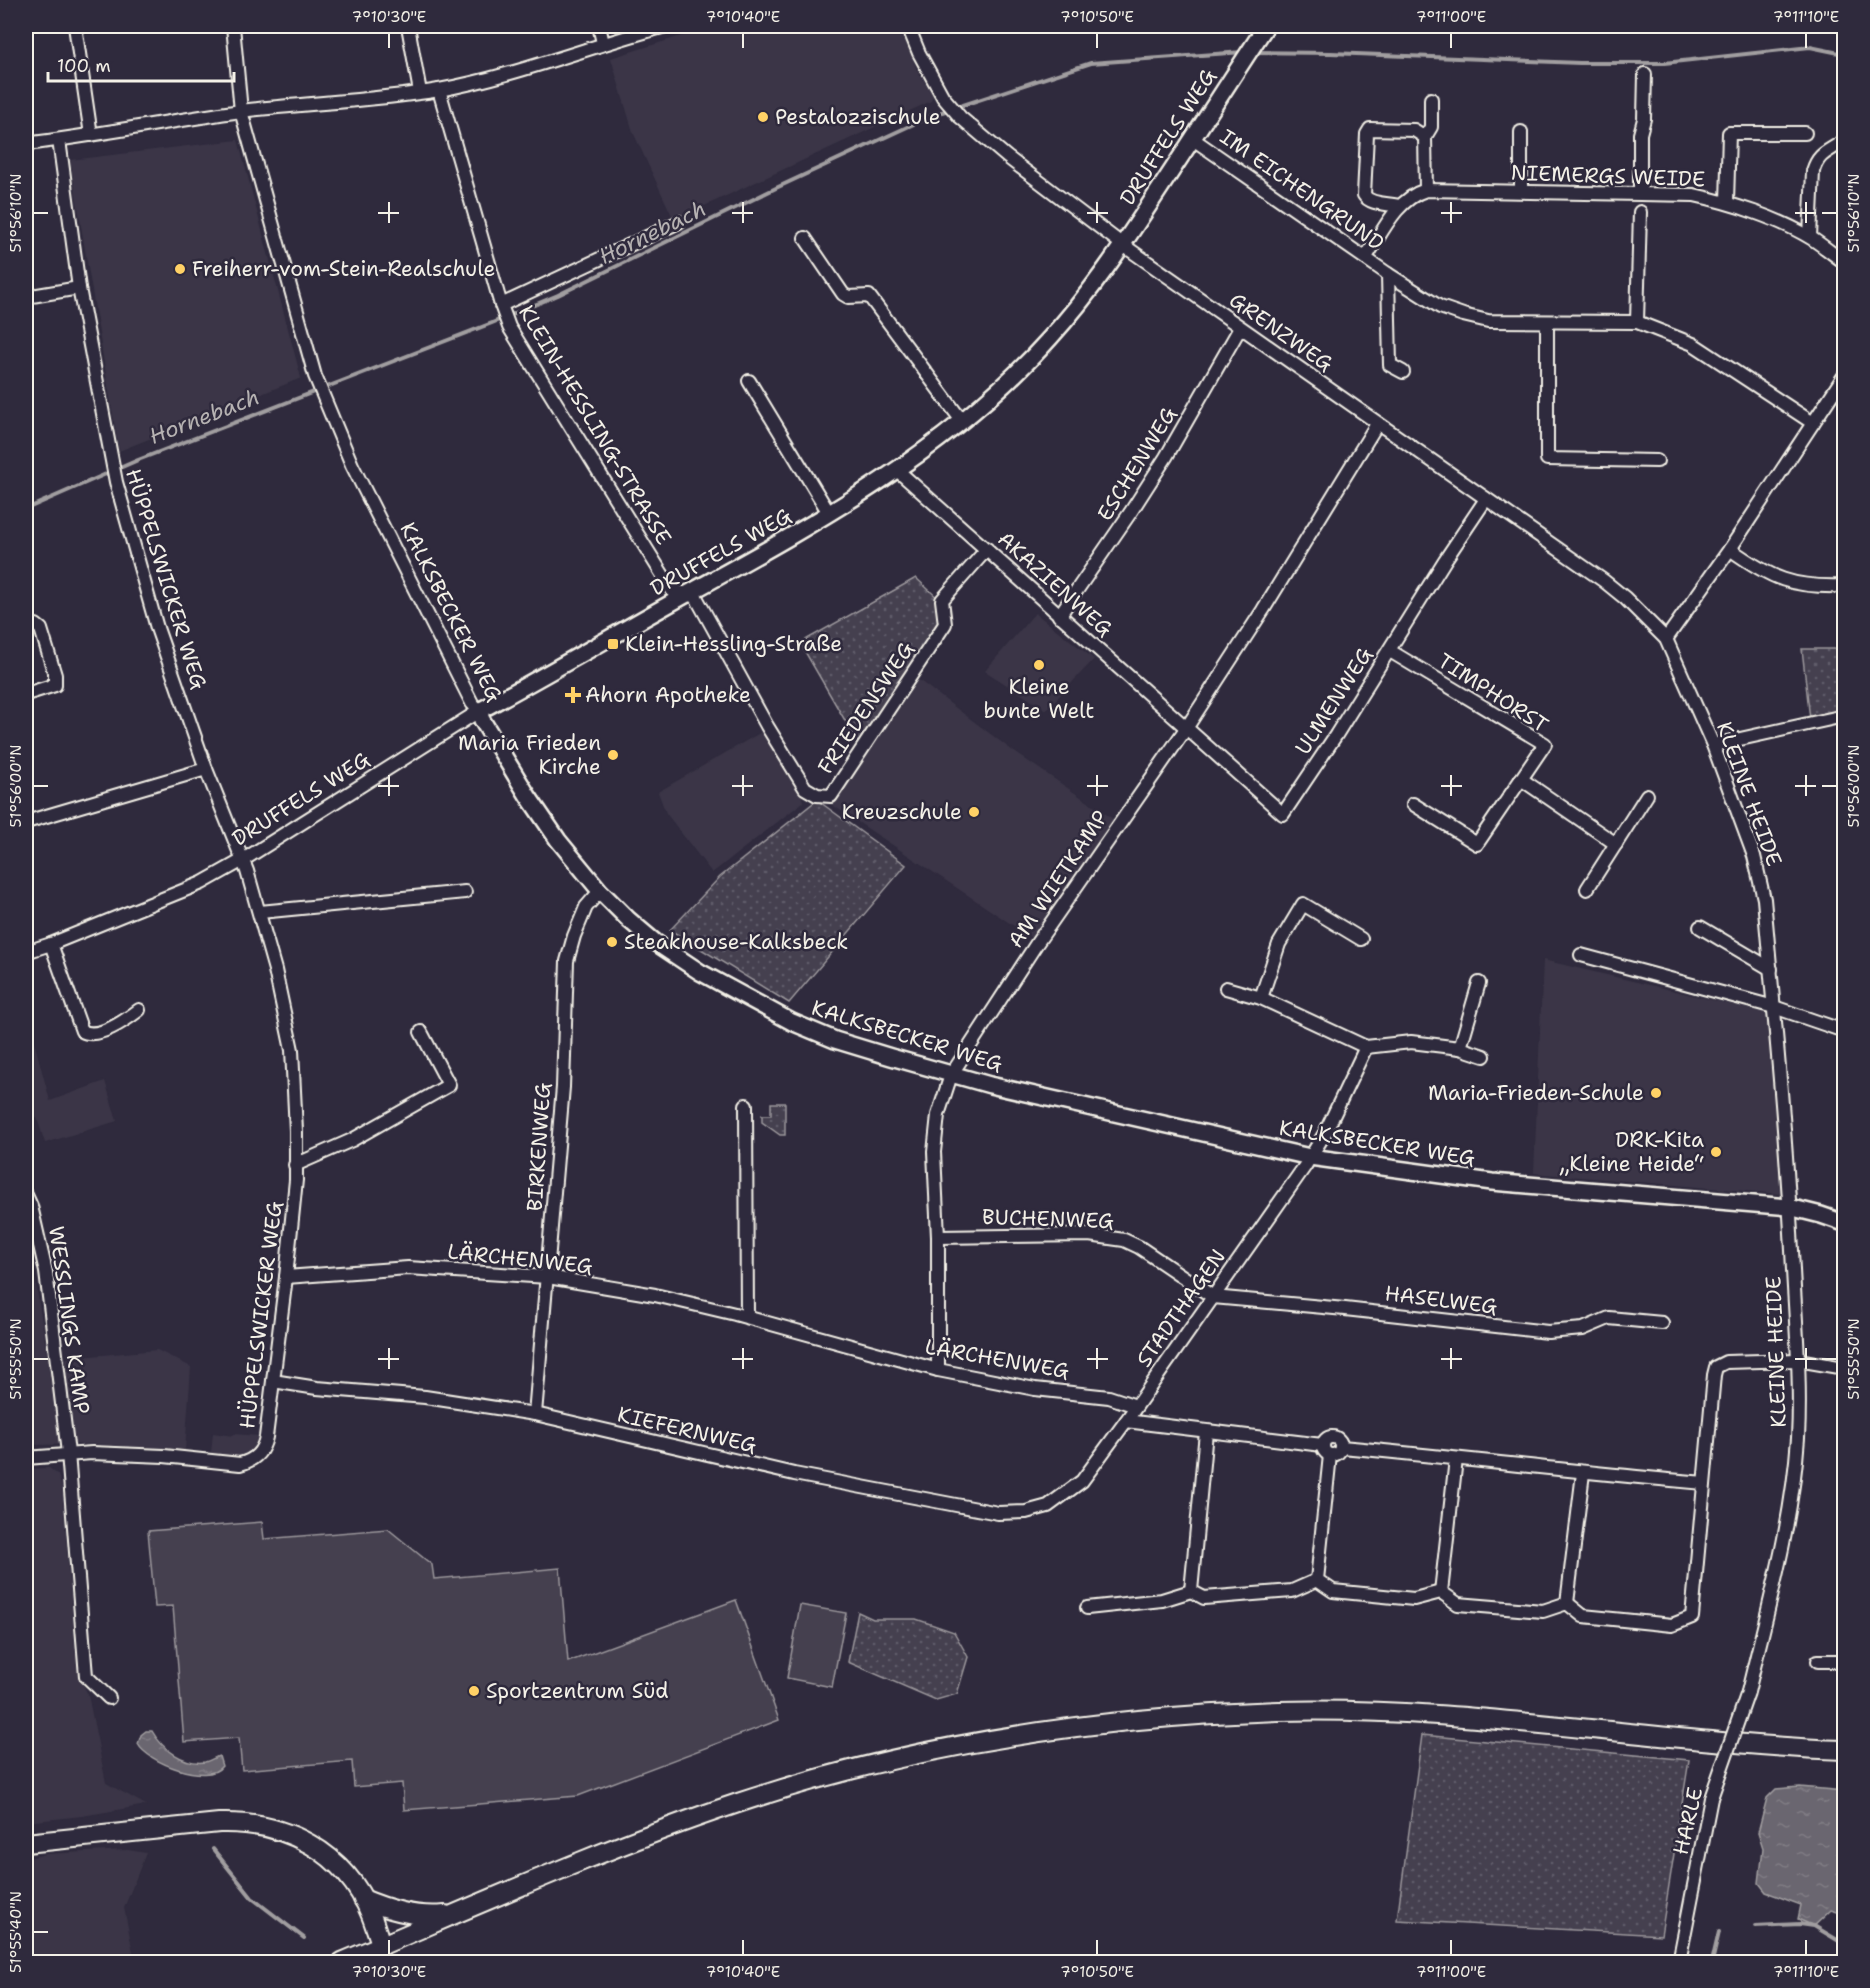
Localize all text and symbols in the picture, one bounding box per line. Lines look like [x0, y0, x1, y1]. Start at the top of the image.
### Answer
text: 7°10'30"E [352, 7, 426, 27]
text: 7°10'40"E [706, 7, 780, 27]
text: 7°10'50"E [1060, 7, 1134, 27]
text: 7°11'00"E [1416, 7, 1486, 27]
text: 7°11'10"E [1773, 7, 1839, 27]
scale bar [48, 45, 234, 83]
text: 100 m [57, 54, 111, 78]
street label: DRUFFELS WEG [1113, 63, 1223, 211]
place label: Pestalozzischule [775, 103, 941, 131]
marker: Pestalozzischule [756, 110, 770, 124]
street label: IM EICHENGRUND [1215, 123, 1389, 257]
street label: NIEMERGS WEIDE [1510, 159, 1706, 193]
text: 51°56'10"N [6, 174, 26, 252]
text: 51°56'10"N [1844, 174, 1864, 252]
water label: Hornebach [594, 194, 711, 271]
place label: Freiherr-vom-Stein-Realschule [192, 255, 495, 283]
marker: Freiherr-vom-Stein-Realschule [173, 262, 187, 276]
street label: GRENZWEG [1224, 286, 1338, 378]
street label: KLEIN-HESSLING-STRASSE [512, 300, 678, 550]
water label: Hornebach [145, 382, 263, 451]
street label: ESCHENWEG [1091, 402, 1183, 526]
street label: HÜPPELSWICKER WEG [119, 465, 213, 693]
street label: DRUFFELS WEG [645, 502, 797, 602]
street label: KALKSBECKER WEG [394, 517, 508, 707]
street label: AKAZIENWEG [992, 525, 1118, 643]
place label: Klein-Hessling-Straße [625, 630, 842, 658]
street label: FRIEDENSWEG [811, 636, 921, 780]
marker: Klein-Hessling-Straße [606, 637, 620, 651]
street label: ULMENWEG [1289, 642, 1379, 760]
street label: TIMPHORST [1432, 647, 1554, 739]
marker: Kleine bunte Welt [1032, 658, 1046, 672]
place label: Kleine bunte Welt [983, 673, 1095, 725]
place label: Ahorn Apotheke [585, 681, 751, 709]
marker: Ahorn Apotheke [566, 688, 580, 702]
street label: KLEINE HEIDE [1710, 718, 1788, 870]
place label: Maria Frieden Kirche [458, 729, 601, 781]
text: 51°56'00"N [6, 745, 26, 827]
street label: DRUFFELS WEG [227, 745, 375, 853]
text: 51°56'00"N [1844, 745, 1864, 827]
marker: Maria Frieden Kirche [606, 748, 620, 762]
place label: Kreuzschule [842, 798, 962, 826]
marker: Kreuzschule [967, 805, 981, 819]
street label: AM WIETKAMP [1002, 805, 1114, 953]
place label: Steakhouse-Kalksbeck [624, 928, 848, 956]
marker: Steakhouse-Kalksbeck [605, 935, 619, 949]
street label: KALKSBECKER WEG [808, 994, 1006, 1078]
place label: Maria-Frieden-Schule [1428, 1079, 1644, 1107]
street label: BIRKENWEG [521, 1082, 557, 1212]
marker: Maria-Frieden-Schule [1649, 1086, 1663, 1100]
street label: KALKSBECKER WEG [1277, 1114, 1477, 1172]
place label: DRK-Kita „Kleine Heide“ [1559, 1126, 1704, 1178]
marker: DRK-Kita „Kleine Heide“ [1709, 1145, 1723, 1159]
street label: HÜPPELSWICKER WEG [233, 1199, 289, 1430]
street label: BUCHENWEG [982, 1203, 1115, 1235]
street label: WESSLINGS KAMP [42, 1224, 96, 1416]
street label: LÄRCHENWEG [446, 1237, 594, 1281]
street label: STADTHAGEN [1130, 1243, 1232, 1373]
street label: KLEINE HEIDE [1759, 1276, 1793, 1428]
street label: HASELWEG [1383, 1279, 1499, 1321]
text: 51°55'50"N [6, 1318, 26, 1400]
text: 51°55'50"N [1844, 1318, 1864, 1400]
street label: LÄRCHENWEG [923, 1333, 1071, 1385]
street label: KIEFERNWEG [615, 1400, 759, 1460]
place label: Sportzentrum Süd [486, 1677, 669, 1705]
marker: Sportzentrum Süd [467, 1684, 481, 1698]
street label: HARLE [1667, 1784, 1709, 1858]
text: 51°55'40"N [6, 1891, 26, 1973]
text: 7°10'30"E [352, 1962, 426, 1982]
text: 7°10'40"E [706, 1962, 780, 1982]
text: 7°10'50"E [1060, 1962, 1134, 1982]
text: 7°11'00"E [1416, 1962, 1486, 1982]
text: 7°11'10"E [1773, 1962, 1839, 1982]

